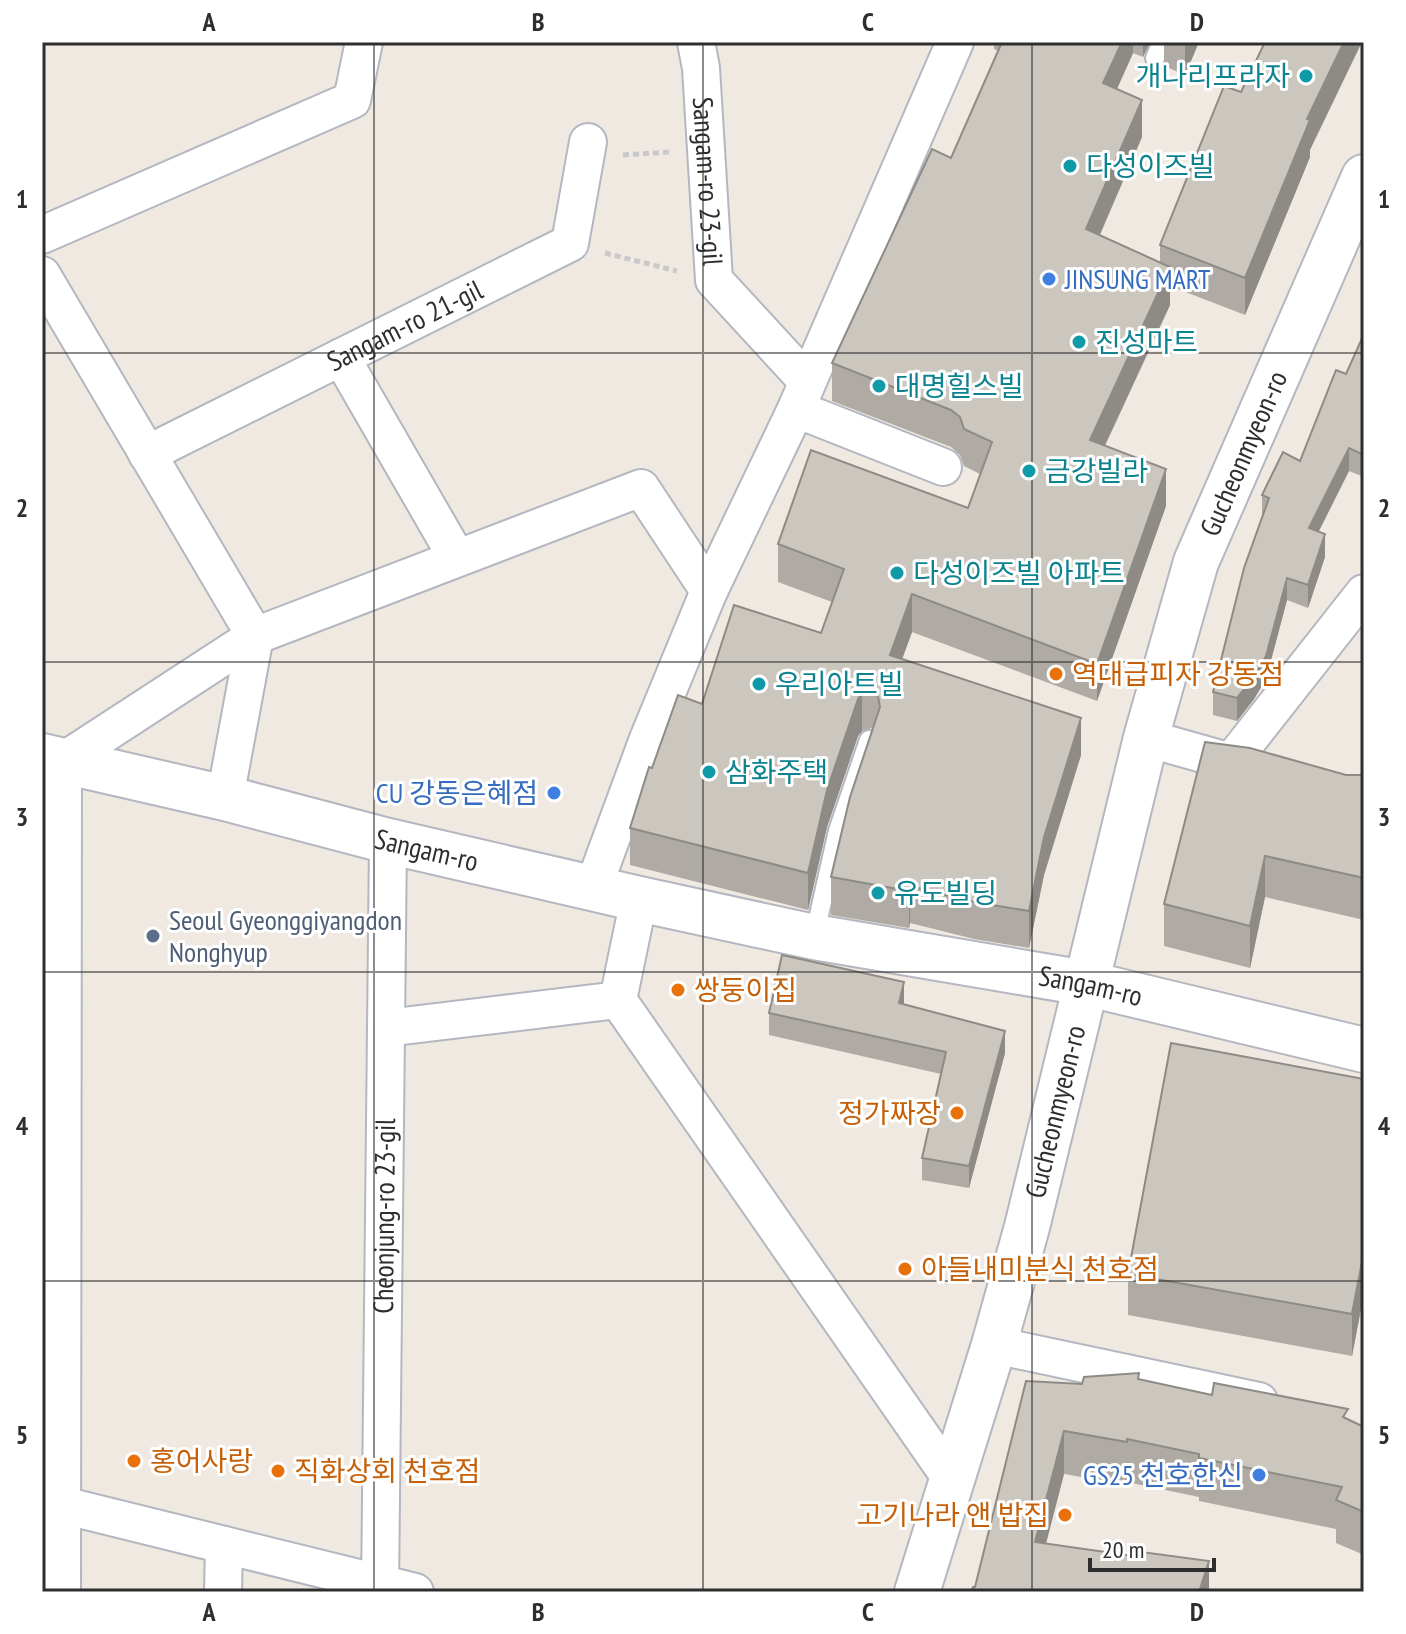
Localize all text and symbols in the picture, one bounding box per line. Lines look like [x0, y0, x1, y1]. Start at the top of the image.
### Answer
text: A [201, 5, 216, 38]
text: B [532, 5, 545, 38]
text: C [862, 5, 874, 38]
text: D [1190, 5, 1204, 38]
place label: 개나리프라자 [1135, 57, 1290, 94]
marker: 개나리프라자 [1297, 67, 1315, 85]
street label: Sangam-ro 23-gil [685, 96, 732, 267]
place label: 다성이즈빌 [1086, 147, 1215, 184]
marker: 다성이즈빌 [1061, 157, 1079, 175]
text: 1 [16, 182, 28, 215]
text: 1 [1378, 182, 1390, 215]
place label: JINSUNG MART [1064, 260, 1211, 297]
marker: JINSUNG MART [1040, 270, 1058, 288]
street label: Sangam-ro 21-gil [321, 271, 489, 379]
place label: 진성마트 [1095, 323, 1198, 360]
marker: 진성마트 [1070, 333, 1088, 351]
street label: Gucheonmyeon-ro [1191, 365, 1295, 541]
place label: 대명힐스빌 [895, 367, 1024, 404]
marker: 대명힐스빌 [870, 377, 888, 395]
place label: 금강빌라 [1045, 452, 1148, 489]
marker: 금강빌라 [1020, 462, 1038, 480]
text: 2 [16, 491, 28, 524]
text: 2 [1378, 491, 1390, 524]
place label: 다성이즈빌 아파트 [913, 554, 1125, 591]
marker: 다성이즈빌 아파트 [888, 564, 906, 582]
place label: 역대급피자 강동점 [1072, 655, 1284, 692]
place label: 우리아트빌 [775, 665, 904, 702]
marker: 역대급피자 강동점 [1047, 665, 1065, 683]
marker: 우리아트빌 [750, 675, 768, 693]
place label: 삼화주택 [725, 753, 828, 790]
marker: 삼화주택 [700, 763, 718, 781]
place label: CU 강동은혜점 [376, 774, 538, 811]
marker: CU 강동은혜점 [545, 784, 563, 802]
text: 3 [16, 800, 28, 833]
text: 3 [1378, 800, 1390, 833]
street label: Sangam-ro [371, 819, 482, 879]
place label: 유도빌딩 [894, 874, 997, 911]
marker: 유도빌딩 [869, 884, 887, 902]
place label: Seoul Gyeonggiyangdon Nonghyup [169, 901, 402, 970]
marker: Seoul Gyeonggiyangdon Nonghyup [144, 927, 162, 945]
street label: Sangam-ro [1036, 957, 1146, 1014]
place label: 쌍둥이집 [694, 971, 797, 1008]
marker: 쌍둥이집 [669, 981, 687, 999]
street label: Gucheonmyeon-ro [1016, 1021, 1093, 1202]
place label: 정가짜장 [838, 1094, 941, 1131]
marker: 정가짜장 [948, 1104, 966, 1122]
text: 4 [16, 1109, 29, 1142]
text: 4 [1378, 1109, 1391, 1142]
street label: Cheonjung-ro 23-gil [364, 1118, 403, 1314]
place label: 아들내미분식 천호점 [921, 1250, 1159, 1287]
marker: 아들내미분식 천호점 [896, 1260, 914, 1278]
text: 5 [16, 1418, 28, 1451]
text: 5 [1378, 1418, 1390, 1451]
place label: 홍어사랑 [150, 1442, 253, 1479]
marker: 홍어사랑 [125, 1452, 143, 1470]
place label: 직화상회 천호점 [294, 1452, 480, 1489]
place label: GS25 천호한신 [1083, 1456, 1243, 1493]
marker: 직화상회 천호점 [269, 1462, 287, 1480]
marker: GS25 천호한신 [1250, 1466, 1268, 1484]
place label: 고기나라 앤 밥집 [857, 1496, 1049, 1533]
marker: 고기나라 앤 밥집 [1056, 1506, 1074, 1524]
scale bar [1090, 1522, 1214, 1572]
text: 20 m [1102, 1534, 1144, 1565]
text: A [201, 1595, 216, 1628]
text: B [532, 1595, 545, 1628]
text: C [862, 1595, 874, 1628]
text: D [1190, 1595, 1204, 1628]

